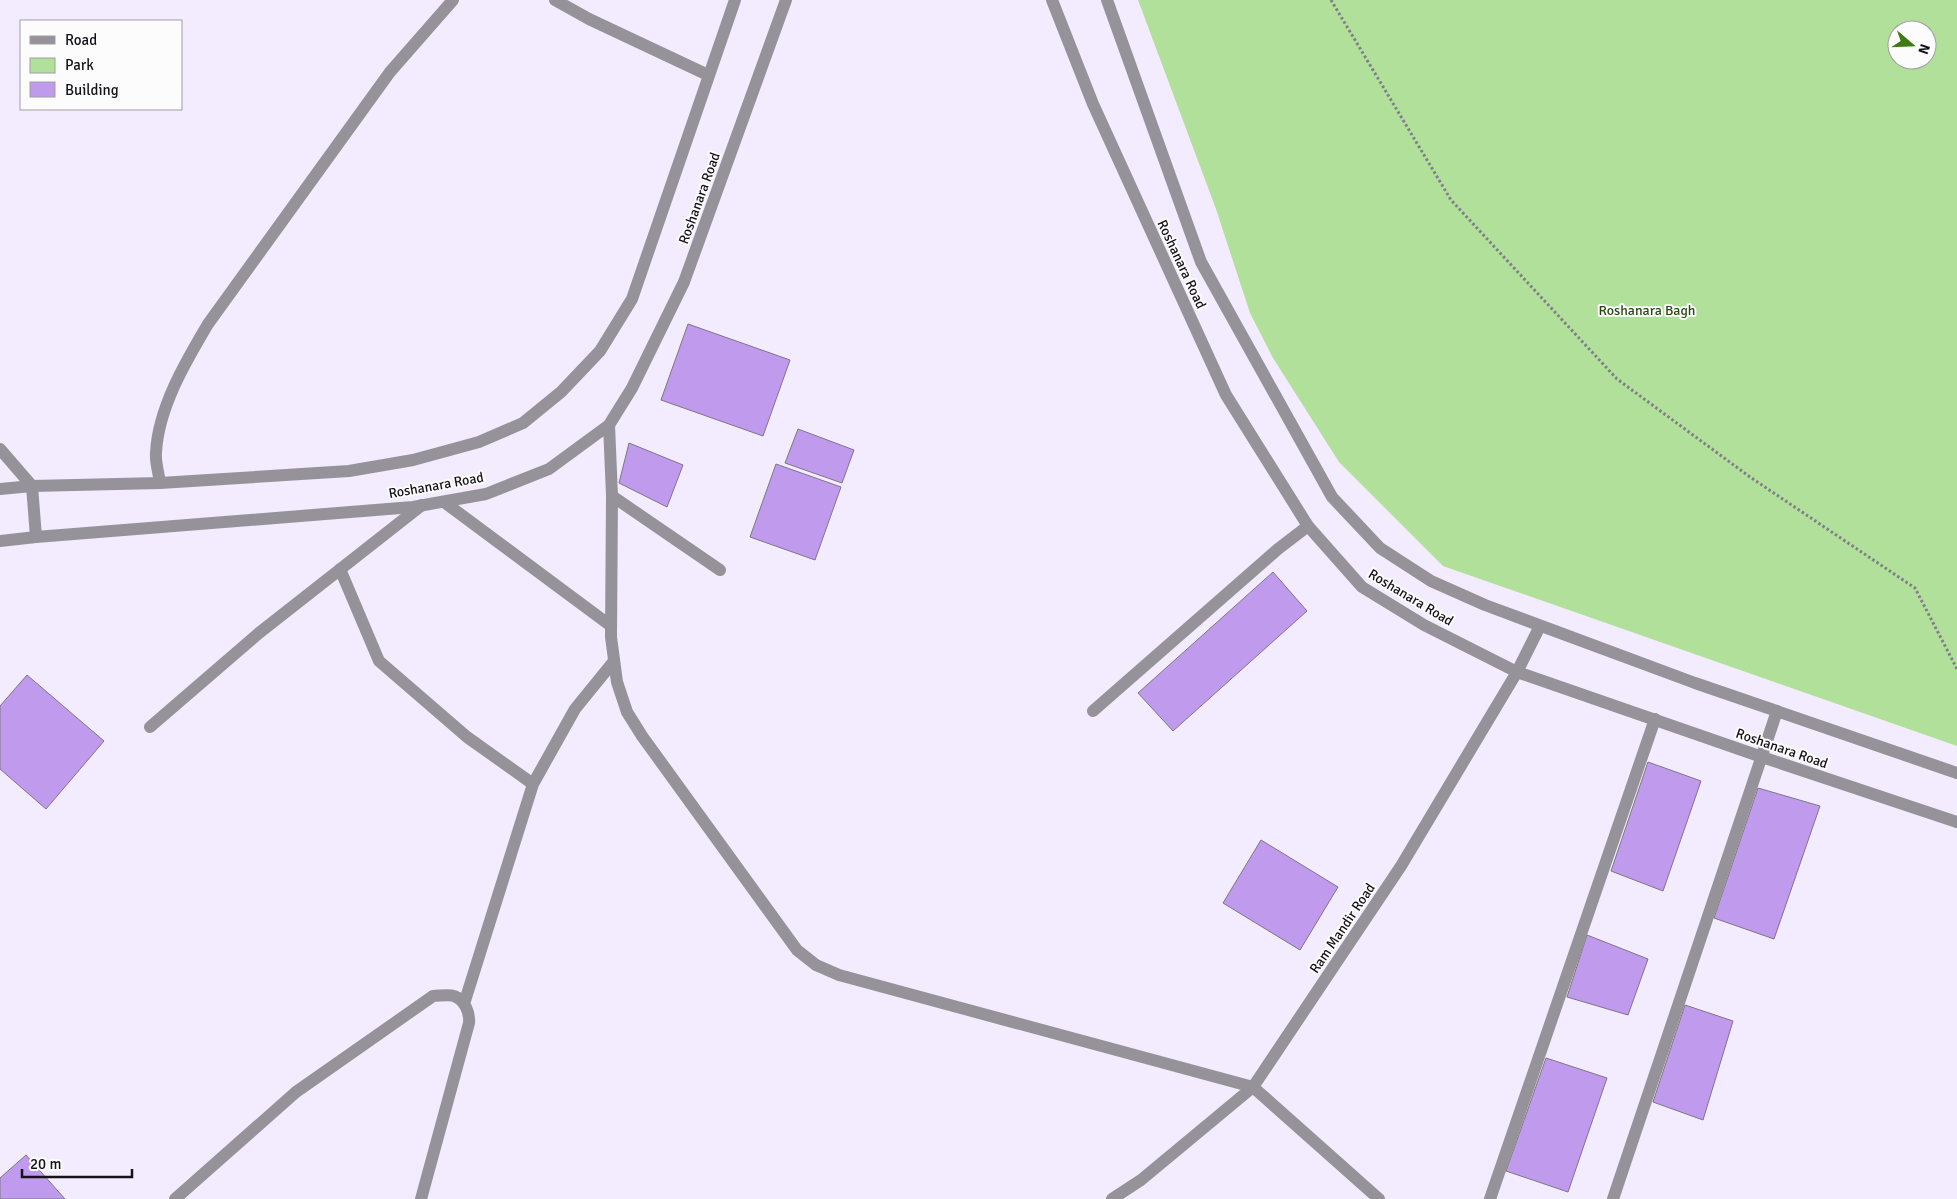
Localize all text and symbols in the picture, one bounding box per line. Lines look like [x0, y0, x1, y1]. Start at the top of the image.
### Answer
legend [20, 20, 182, 110]
north arrow [1887, 20, 1937, 70]
text: Road [65, 31, 97, 49]
text: N [1914, 42, 1933, 56]
text: Park [65, 56, 94, 74]
text: Building [65, 81, 119, 99]
street label: Roshanara Road [675, 150, 724, 246]
street label: Roshanara Road [1153, 217, 1210, 311]
park label: Roshanara Bagh [1599, 302, 1695, 319]
street label: Roshanara Road [387, 469, 485, 502]
street label: Roshanara Road [1365, 565, 1456, 630]
street label: Roshanara Road [1734, 725, 1830, 772]
street label: Ram Mandir Road [1306, 880, 1379, 977]
scale bar [22, 1146, 132, 1178]
text: 20 m [30, 1155, 61, 1173]

